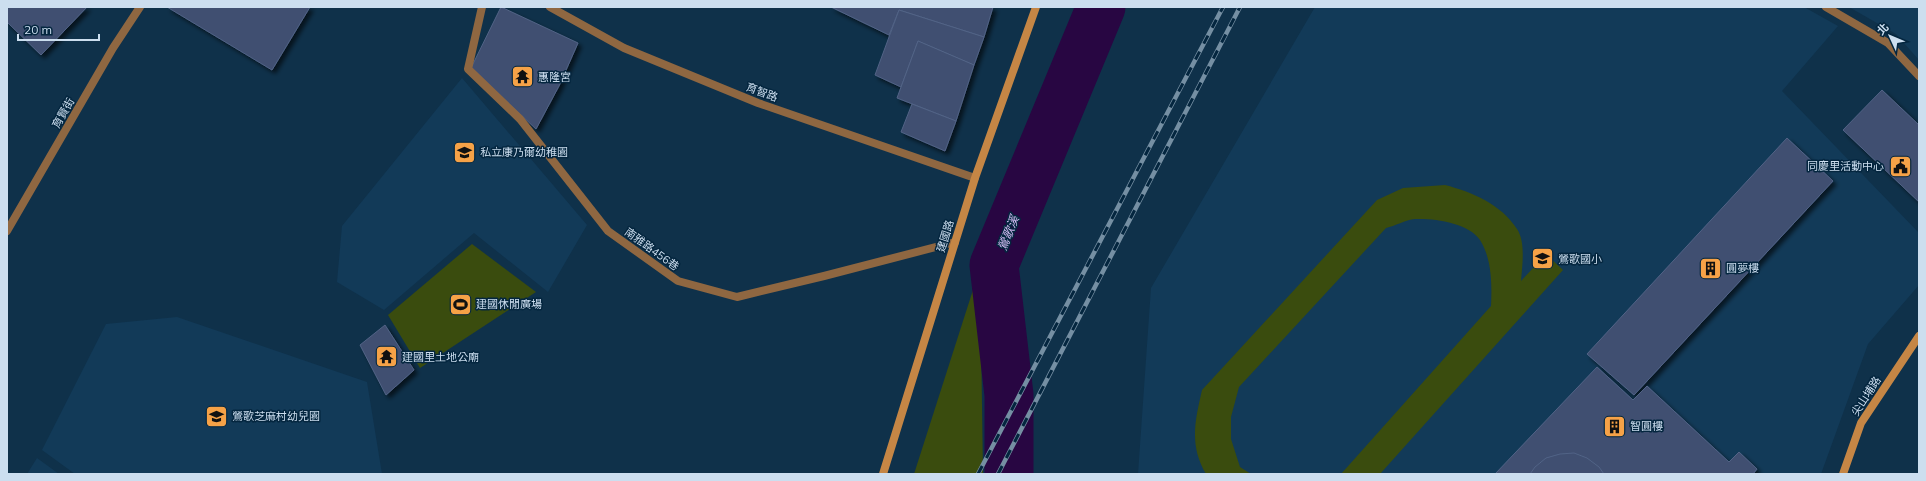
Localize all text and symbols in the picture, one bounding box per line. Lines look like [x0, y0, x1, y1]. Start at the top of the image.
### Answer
scale bar [18, 16, 99, 42]
north arrow [1870, 16, 1910, 56]
text: 北 [1874, 20, 1892, 38]
text: 20 m [24, 22, 52, 37]
temple icon: 惠隆宮 [509, 64, 535, 90]
place label: 惠隆宮 [538, 70, 571, 84]
street label: 育智路 [744, 80, 780, 104]
street label: 育賢街 [49, 95, 77, 131]
school or university icon: 私立康乃爾幼稚園 [451, 139, 477, 165]
place label: 私立康乃爾幼稚園 [480, 145, 568, 159]
public building icon: 同慶里活動中心 [1887, 153, 1913, 179]
place label: 同慶里活動中心 [1807, 159, 1884, 173]
water label: 鶯歌溪 [994, 212, 1022, 253]
street label: 建國路 [933, 218, 957, 254]
street label: 南雅路456巷 [622, 225, 682, 273]
school or university icon: 鶯歌國小 [1530, 246, 1556, 272]
place label: 鶯歌國小 [1558, 252, 1602, 266]
building icon: 圓夢樓 [1697, 255, 1723, 281]
place label: 圓夢樓 [1726, 261, 1759, 275]
sports icon: 建國休閒廣場 [447, 291, 473, 317]
place label: 建國休閒廣場 [476, 297, 542, 311]
temple icon: 建國里土地公廟 [373, 344, 399, 370]
place label: 建國里土地公廟 [402, 350, 479, 364]
street label: 尖山埔路 [1848, 374, 1884, 418]
school or university icon: 鶯歌芝麻村幼兒園 [203, 403, 229, 429]
place label: 鶯歌芝麻村幼兒園 [232, 409, 320, 423]
building icon: 智圓樓 [1602, 413, 1628, 439]
place label: 智圓樓 [1630, 419, 1663, 433]

